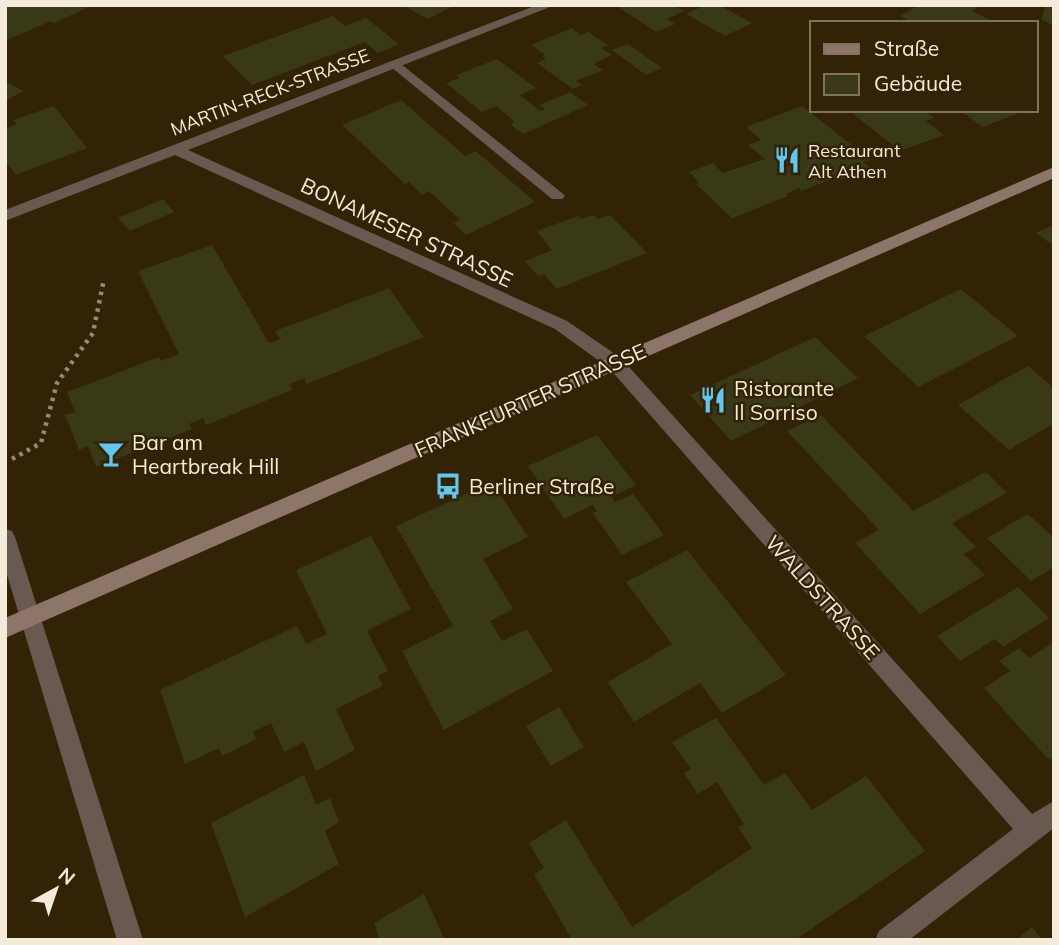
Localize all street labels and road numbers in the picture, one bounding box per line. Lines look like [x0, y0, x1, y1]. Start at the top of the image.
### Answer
street label: MARTIN-RECK-STRASSE [167, 43, 373, 141]
street label: BONAMESER STRASSE [297, 171, 517, 293]
street label: FRANKFURTER STRASSE [410, 337, 650, 463]
street label: WALDSTRASSE [760, 529, 886, 665]

